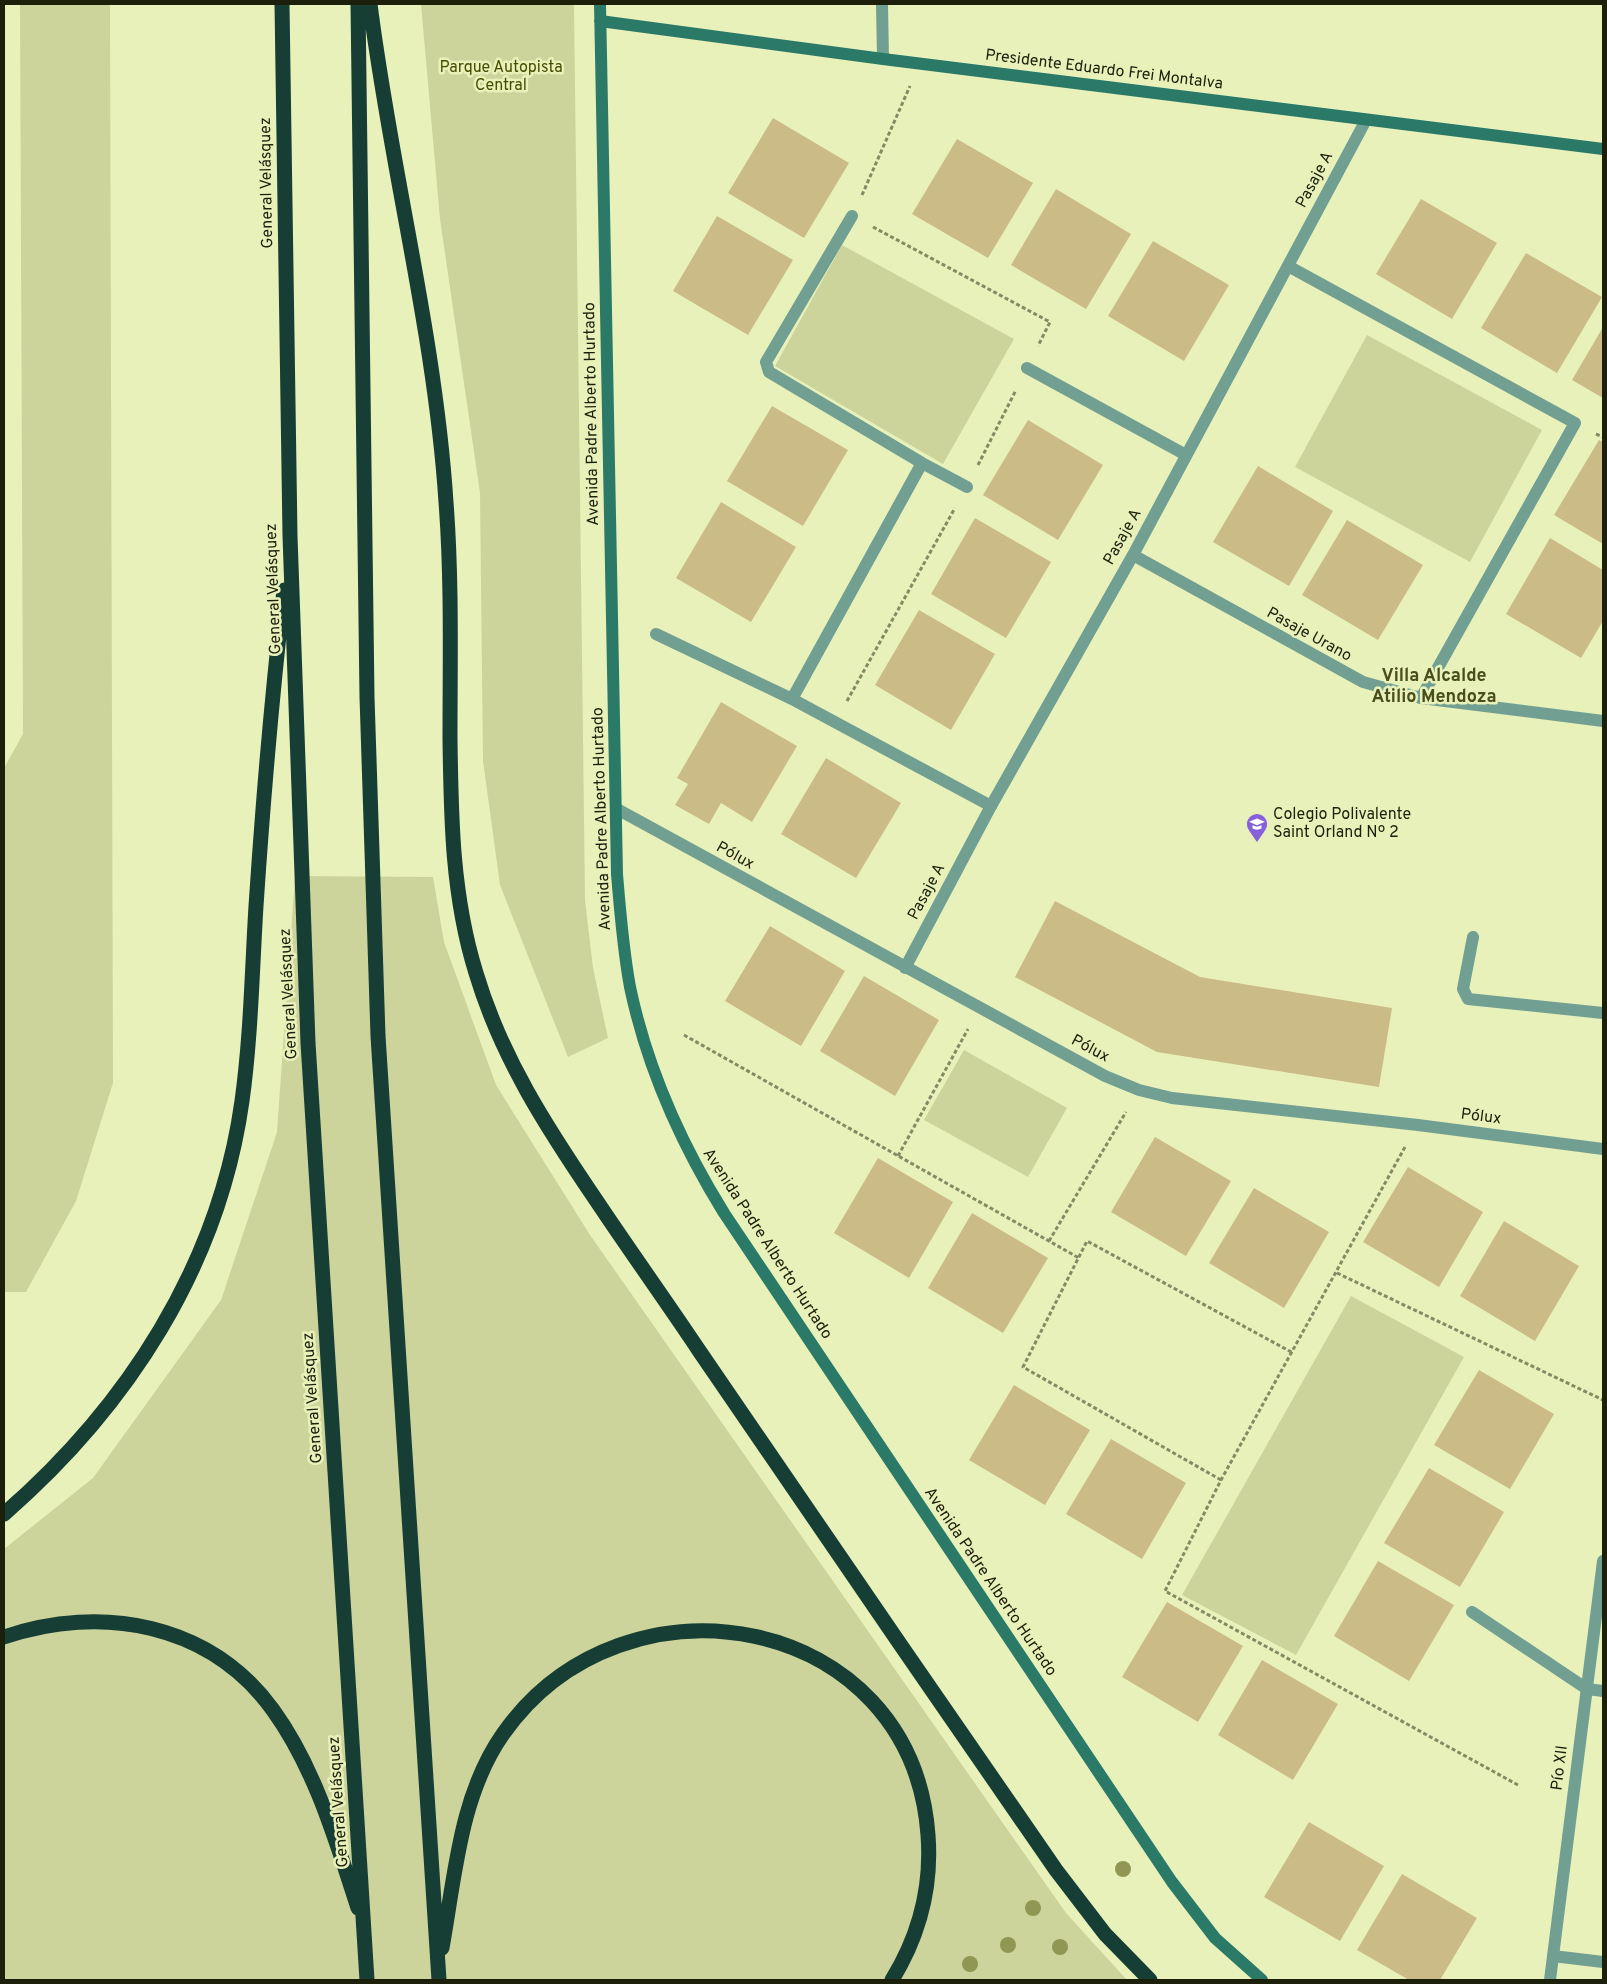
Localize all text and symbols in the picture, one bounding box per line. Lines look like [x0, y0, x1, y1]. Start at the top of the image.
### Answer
street label: Presidente Eduardo Frei Montalva [984, 45, 1224, 95]
park label: Parque Autopista Central [439, 58, 563, 96]
street label: General Velásquez [256, 117, 278, 249]
street label: Pasaje A [1292, 148, 1338, 212]
street label: Avenida Padre Alberto Hurtado [580, 302, 604, 526]
street label: Pasaje A [1099, 505, 1147, 569]
street label: General Velásquez [262, 523, 286, 655]
street label: Pasaje Urano [1263, 603, 1355, 667]
district label: Villa Alcalde Atilio Mendoza [1371, 665, 1497, 709]
street label: Avenida Padre Alberto Hurtado [588, 707, 616, 931]
place label: Colegio Polivalente Saint Orland Nº 2 [1273, 805, 1411, 843]
school or university icon: Colegio Polivalente Saint Orland Nº 2 [1245, 812, 1269, 843]
street label: Pólux [712, 837, 758, 875]
street label: Pasaje A [904, 860, 950, 924]
street label: General Velásquez [276, 928, 302, 1060]
street label: Pólux [1067, 1031, 1113, 1067]
street label: Pólux [1460, 1105, 1502, 1129]
street label: Avenida Padre Alberto Hurtado [698, 1145, 836, 1343]
street label: General Velásquez [298, 1332, 328, 1464]
street label: Avenida Padre Alberto Hurtado [919, 1484, 1061, 1680]
street label: General Velásquez [324, 1736, 354, 1868]
street label: Pío XII [1547, 1744, 1573, 1792]

